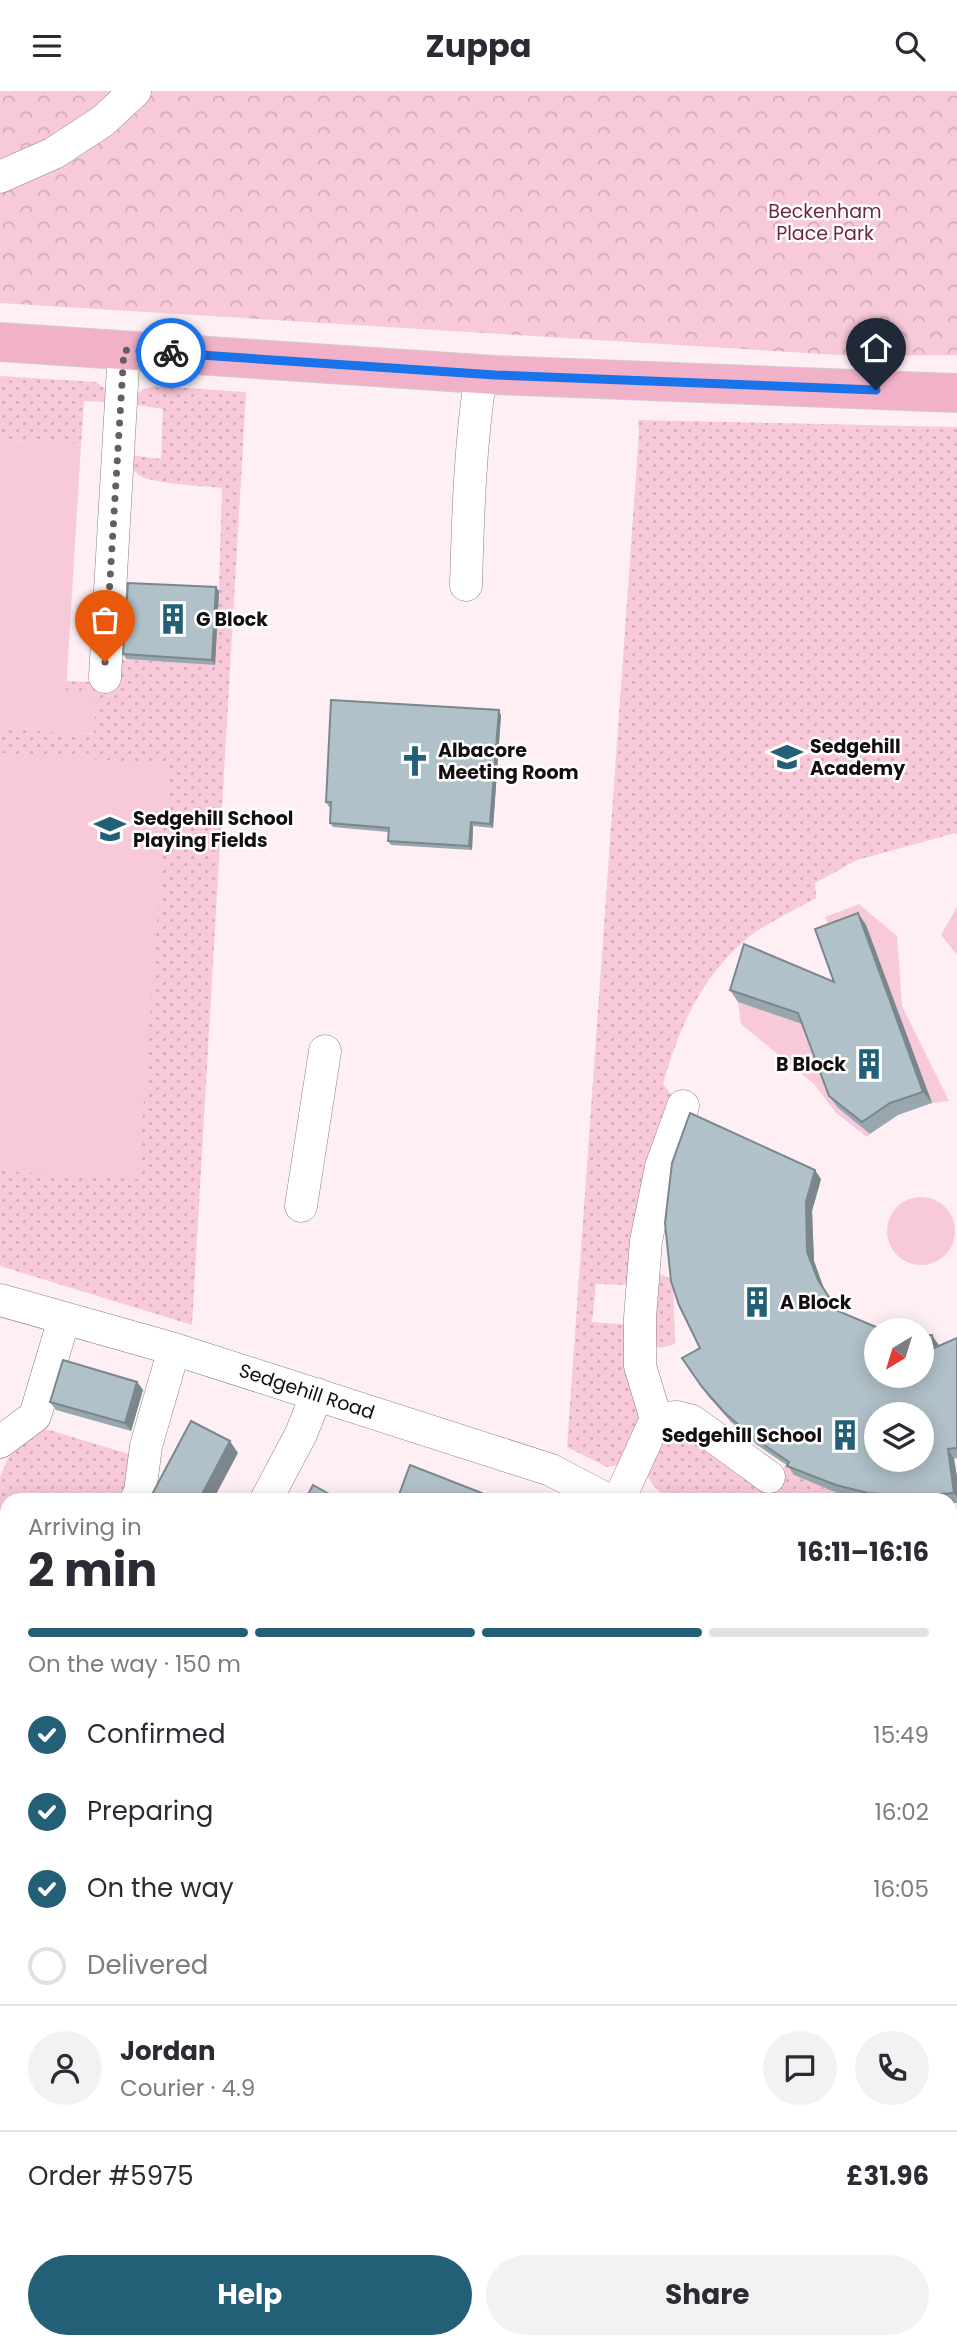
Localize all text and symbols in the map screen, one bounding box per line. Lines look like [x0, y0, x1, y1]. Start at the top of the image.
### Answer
text: Zuppa [426, 23, 531, 68]
icon: menu [28, 27, 66, 65]
icon: search [891, 27, 929, 65]
park label: Beckenham Place Park [768, 198, 882, 247]
courier [136, 318, 206, 388]
pin [846, 318, 906, 390]
icon: home [857, 329, 895, 367]
icon: bike [152, 334, 190, 372]
pin [75, 590, 135, 662]
icon: bag [86, 601, 124, 639]
building icon: G Block [156, 602, 190, 636]
place label: G Block [196, 606, 268, 633]
place label: Sedgehill Academy [810, 733, 906, 782]
place label: Albacore Meeting Room [438, 737, 579, 786]
school or university icon: Sedgehill Academy [770, 740, 804, 774]
church icon: Albacore Meeting Room [398, 744, 432, 778]
place label: Sedgehill School Playing Fields [133, 805, 293, 854]
school or university icon: Sedgehill School Playing Fields [93, 812, 127, 846]
building icon: B Block [852, 1047, 886, 1081]
place label: B Block [776, 1051, 846, 1078]
building icon: A Block [740, 1285, 774, 1319]
place label: A Block [780, 1289, 852, 1316]
north arrow [864, 1318, 934, 1388]
map controls [864, 1318, 934, 1472]
street label: Sedgehill Road [236, 1357, 378, 1426]
button: layers [864, 1402, 934, 1472]
building icon: Sedgehill School [828, 1418, 862, 1452]
place label: Sedgehill School [662, 1422, 822, 1449]
text: Arriving in [28, 1511, 142, 1543]
text: 16:11–16:16 [798, 1534, 929, 1570]
text: 2 min [28, 1538, 157, 1602]
text: On the way · 150 m [28, 1648, 241, 1680]
icon: check [28, 1716, 66, 1754]
text: Confirmed [87, 1716, 225, 1752]
text: 15:49 [873, 1719, 929, 1751]
icon: check [28, 1793, 66, 1831]
text: Preparing [87, 1793, 213, 1829]
text: 16:02 [874, 1796, 929, 1828]
icon: check [28, 1870, 66, 1908]
text: On the way [87, 1870, 234, 1906]
text: 16:05 [873, 1873, 929, 1905]
text: Delivered [87, 1947, 208, 1983]
button: person [28, 2031, 102, 2105]
button: chat [763, 2031, 837, 2105]
button: phone [855, 2031, 929, 2105]
text: Jordan [120, 2033, 216, 2069]
text: Courier · 4.9 [120, 2072, 255, 2104]
text: Order #5975 [28, 2158, 194, 2194]
text: £31.96 [846, 2158, 929, 2194]
button: Help [28, 2255, 472, 2335]
button: Share [486, 2255, 929, 2335]

